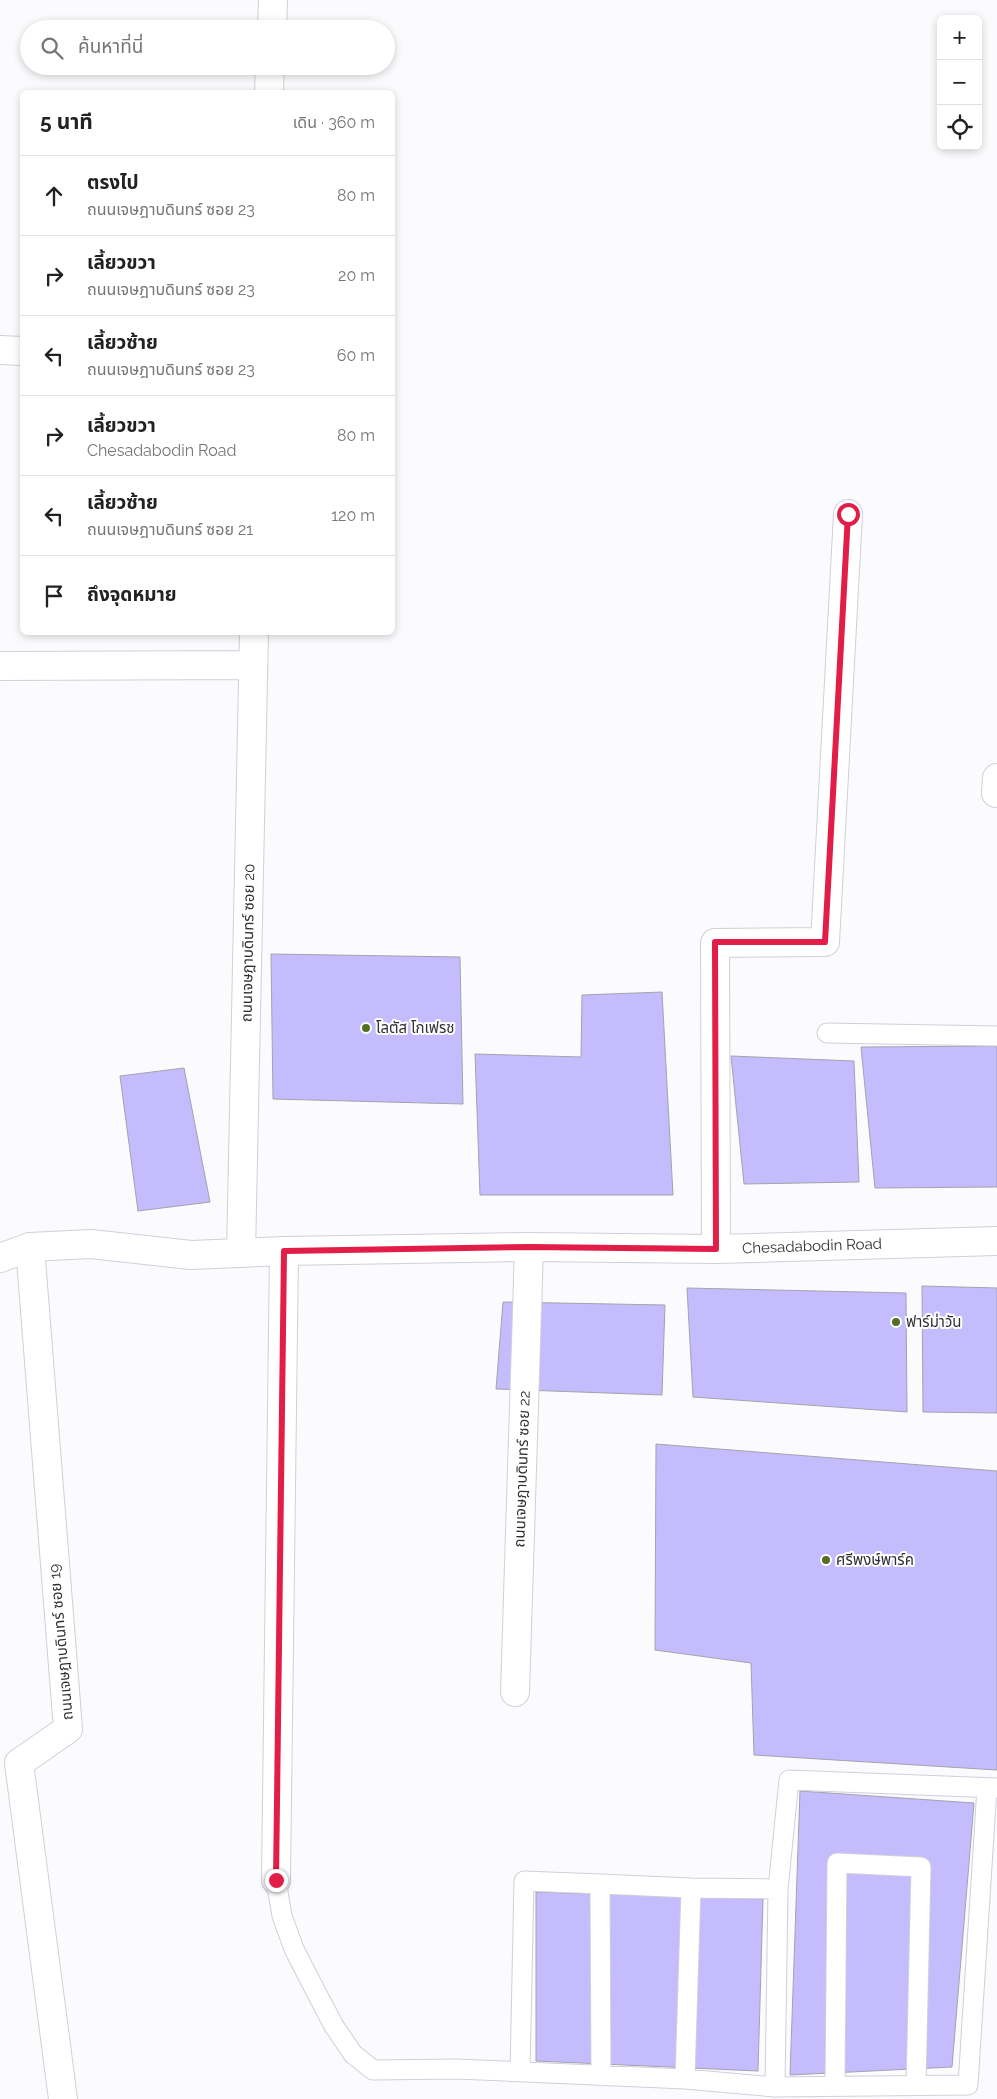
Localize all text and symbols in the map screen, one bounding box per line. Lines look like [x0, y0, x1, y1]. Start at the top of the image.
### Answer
map controls [937, 15, 982, 150]
button: + [937, 15, 982, 60]
search box [20, 20, 395, 75]
icon: search [38, 34, 66, 62]
text: ค้นหาที่นี่ [78, 35, 143, 57]
button: − [937, 60, 982, 105]
button: locate [937, 105, 982, 150]
text: 5 นาที [40, 109, 93, 134]
text: เดิน · 360 m [293, 113, 375, 132]
text: ตรงไป [87, 171, 139, 193]
icon: ahead [40, 182, 68, 210]
text: 80 m [337, 186, 375, 205]
text: ถนนเจษฎาบดินทร์ ซอย 23 [87, 200, 255, 219]
text: เลี้ยวขวา [87, 251, 156, 273]
icon: right [40, 262, 68, 290]
text: 20 m [338, 266, 375, 285]
text: ถนนเจษฎาบดินทร์ ซอย 23 [87, 280, 255, 299]
text: เลี้ยวซ้าย [87, 331, 158, 353]
icon: left [40, 342, 68, 370]
text: 60 m [337, 346, 375, 365]
text: ถนนเจษฎาบดินทร์ ซอย 23 [87, 360, 255, 379]
text: เลี้ยวขวา [87, 414, 156, 436]
icon: right [40, 422, 68, 450]
text: 80 m [337, 426, 375, 445]
text: Chesadabodin Road [87, 441, 236, 460]
text: เลี้ยวซ้าย [87, 491, 158, 513]
icon: left [40, 502, 68, 530]
route start [837, 503, 860, 526]
text: 120 m [331, 506, 375, 525]
text: ถนนเจษฎาบดินทร์ ซอย 21 [87, 520, 253, 539]
icon: arrive [40, 582, 68, 610]
text: ถึงจุดหมาย [87, 583, 177, 605]
street label: ถนนเจษฎาบดินทร์ ซอย 20 [238, 864, 258, 1022]
place label: โลตัส โกเฟรช [376, 1019, 455, 1037]
marker: โลตัส โกเฟรช [360, 1022, 372, 1034]
street label: Chesadabodin Road [742, 1235, 882, 1257]
place label: ฟาร์ม่าวัน [906, 1313, 962, 1331]
marker: ฟาร์ม่าวัน [890, 1316, 902, 1328]
street label: ถนนเจษฎาบดินทร์ ซอย 22 [510, 1390, 534, 1548]
place label: ศรีพงษ์พาร์ค [836, 1551, 914, 1569]
marker: ศรีพงษ์พาร์ค [820, 1554, 832, 1566]
street label: ถนนเจษฎาบดินทร์ ซอย 19 [45, 1563, 77, 1721]
route end [265, 1869, 288, 1892]

